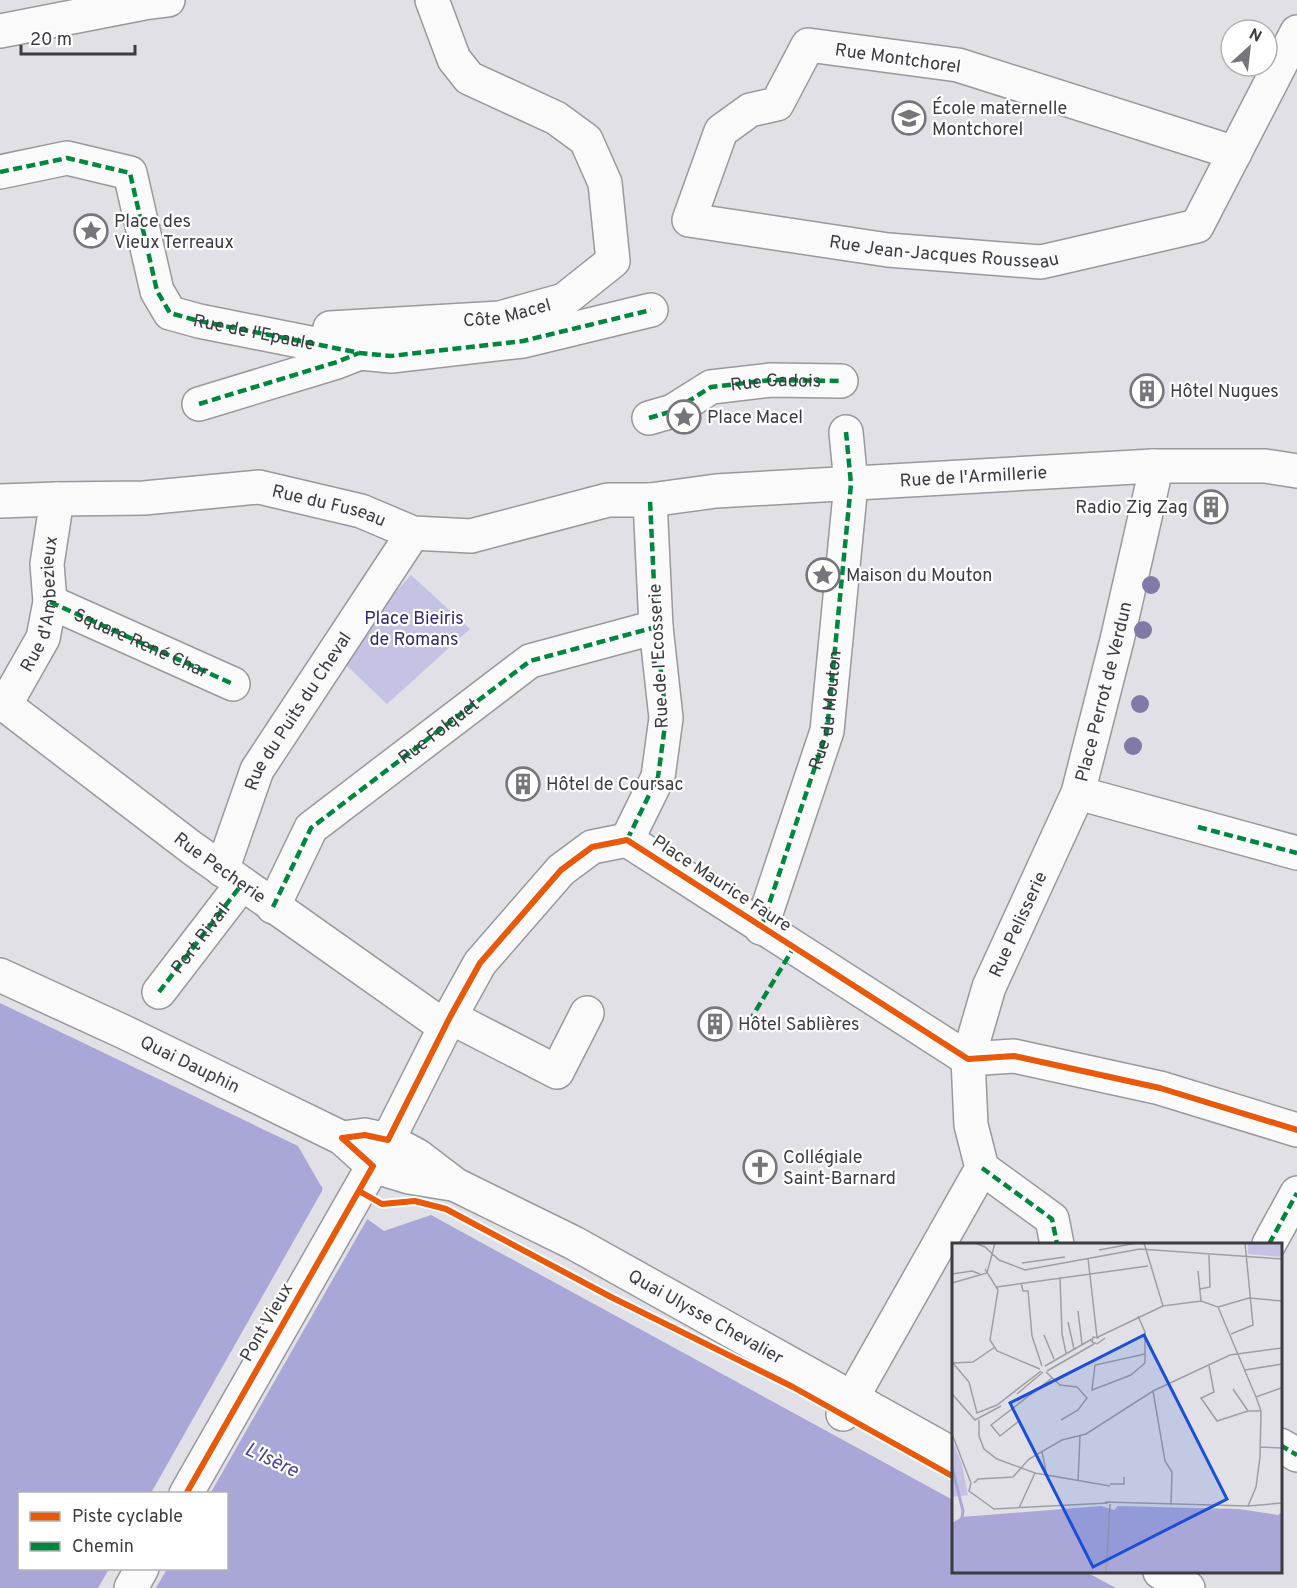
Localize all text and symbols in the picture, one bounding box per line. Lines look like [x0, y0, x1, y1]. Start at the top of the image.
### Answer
scale bar [21, 18, 135, 56]
north arrow [1219, 18, 1279, 78]
text: N [1245, 25, 1265, 48]
text: 20 m [30, 29, 72, 52]
street label: Rue Montchorel [833, 39, 962, 80]
place label: École maternelle Montchorel [932, 96, 1067, 142]
school or university icon: École maternelle Montchorel [891, 100, 927, 136]
place label: Place des Vieux Terreaux [114, 211, 234, 255]
place icon: Place des Vieux Terreaux [73, 213, 109, 249]
street label: Rue Jean-Jacques Rousseau [827, 231, 1061, 275]
street label: Côte Macel [463, 294, 554, 333]
street label: Rue de l'Epaule [191, 310, 317, 357]
street label: Rue Gadois [729, 370, 821, 398]
building icon: Hôtel Nugues [1129, 373, 1165, 409]
place label: Hôtel Nugues [1170, 381, 1279, 404]
place icon: Place Macel [666, 399, 702, 435]
place label: Place Macel [707, 407, 803, 430]
street label: Rue de l'Armillerie [899, 462, 1048, 493]
street label: Rue du Fuseau [269, 480, 389, 533]
building icon: Radio Zig Zag [1193, 489, 1229, 525]
place label: Radio Zig Zag [1075, 497, 1188, 520]
street label: Rue d'Ambezieux [16, 535, 64, 677]
place icon: Maison du Mouton [805, 557, 841, 593]
place label: Maison du Mouton [846, 565, 992, 588]
street label: Rue de l'Ecosserie [644, 583, 675, 729]
street label: Place Perrot de Verdun [1071, 600, 1138, 784]
street label: Square René Char [70, 604, 212, 684]
park label: Place Bieiris de Romans [364, 608, 464, 652]
street label: Rue du Puits du Cheval [241, 628, 358, 794]
street label: Rue du Mouton [805, 649, 848, 774]
street label: Rue Folquet [394, 694, 484, 770]
building icon: Hôtel de Coursac [505, 766, 541, 802]
place label: Hôtel de Coursac [546, 774, 684, 797]
street label: Rue Pecherie [169, 828, 270, 909]
street label: Place Maurice Faure [647, 831, 795, 938]
street label: Rue Pelisserie [985, 868, 1053, 981]
street label: Port Rivail [167, 899, 236, 979]
building icon: Hôtel Sablières [697, 1006, 733, 1042]
place label: Hôtel Sablières [738, 1014, 860, 1037]
street label: Quai Dauphin [136, 1031, 243, 1100]
place label: Collégiale Saint-Barnard [783, 1147, 896, 1191]
church icon: Collégiale Saint-Barnard [742, 1149, 778, 1185]
inset map [952, 1243, 1282, 1573]
street label: Quai Ulysse Chevalier [623, 1265, 787, 1370]
street label: Pont Vieux [236, 1279, 299, 1366]
water label: L'Isère [240, 1437, 303, 1485]
legend [18, 1492, 228, 1570]
text: Piste cyclable [72, 1506, 183, 1529]
text: Chemin [72, 1536, 134, 1559]

